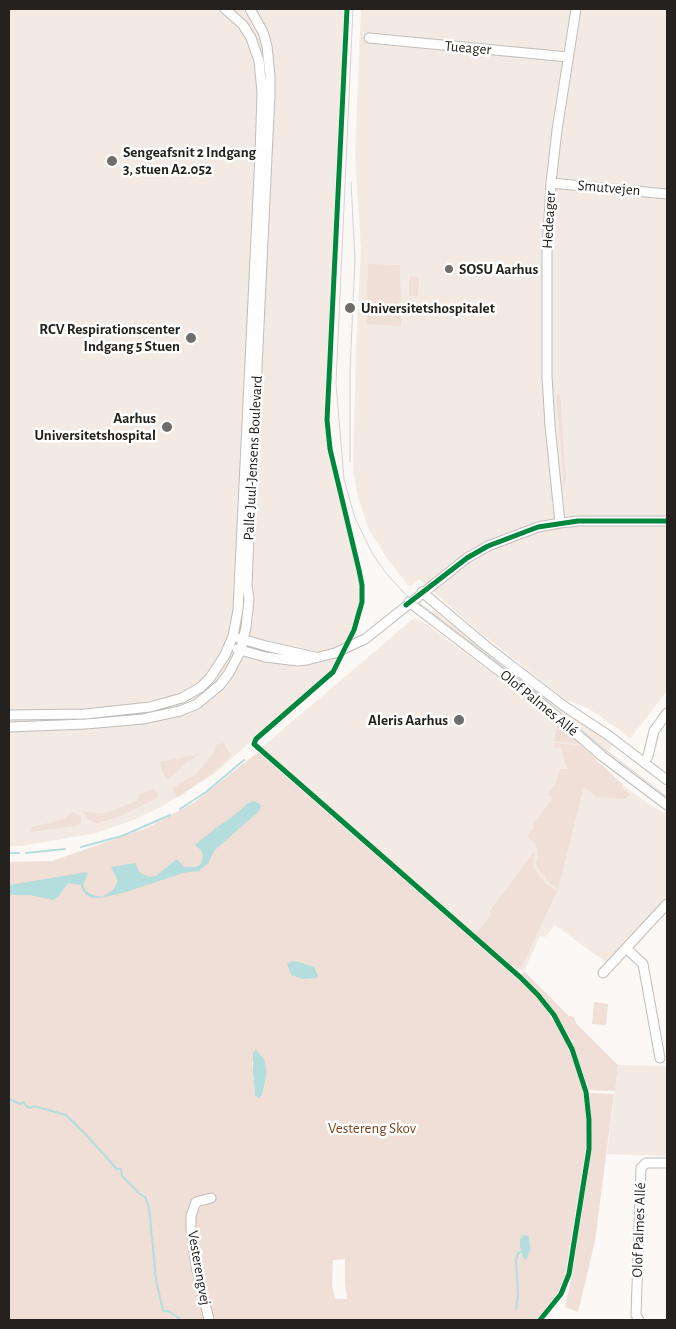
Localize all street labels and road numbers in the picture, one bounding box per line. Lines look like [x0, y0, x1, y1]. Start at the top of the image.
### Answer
street label: Tueager [444, 37, 492, 59]
street label: Smutvejen [577, 176, 641, 200]
street label: Hedeager [539, 191, 559, 249]
street label: Palle Juul-Jensens Boulevard [240, 375, 266, 541]
street label: Olof Palmes Allé [496, 666, 582, 740]
street label: Olof Palmes Allé [628, 1182, 650, 1278]
street label: Vesterengvej [184, 1229, 214, 1307]

